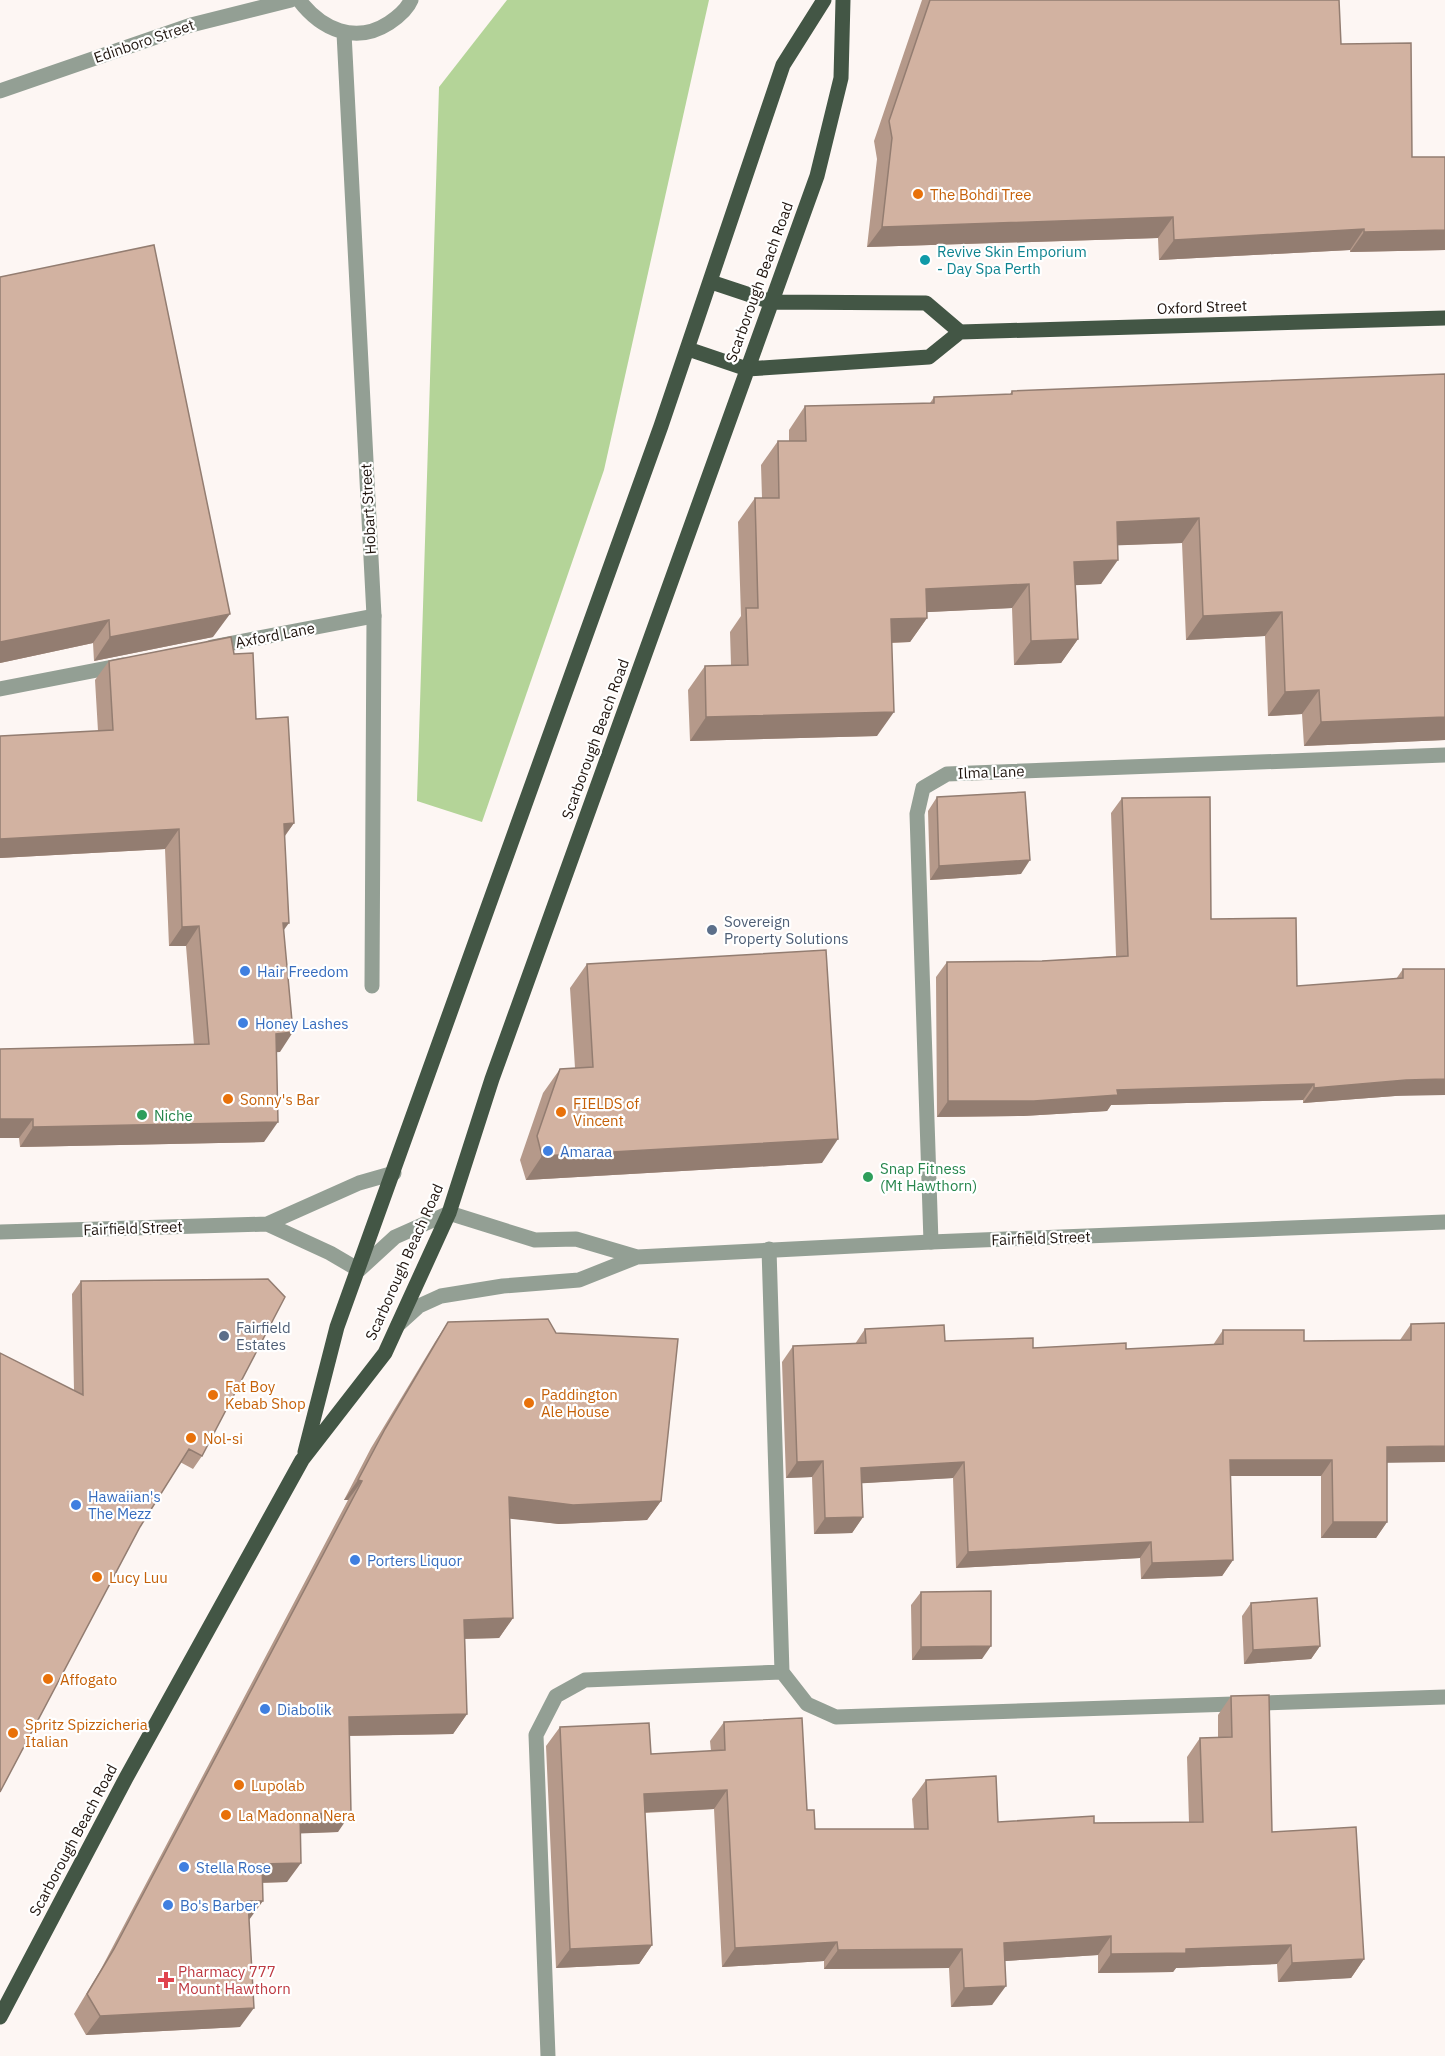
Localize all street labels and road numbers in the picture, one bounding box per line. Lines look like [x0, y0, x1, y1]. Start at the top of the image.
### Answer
street label: Edinboro Street [91, 15, 197, 67]
street label: Scarborough Beach Road [721, 199, 797, 365]
street label: Oxford Street [1157, 296, 1247, 318]
street label: Hobart Street [356, 463, 380, 555]
street label: Axford Lane [234, 618, 316, 652]
street label: Scarborough Beach Road [557, 656, 633, 822]
street label: Ilma Lane [957, 761, 1025, 783]
street label: Scarborough Beach Road [361, 1181, 447, 1343]
street label: Fairfield Street [83, 1217, 183, 1239]
street label: Fairfield Street [991, 1227, 1091, 1249]
street label: Scarborough Beach Road [25, 1761, 121, 1919]

